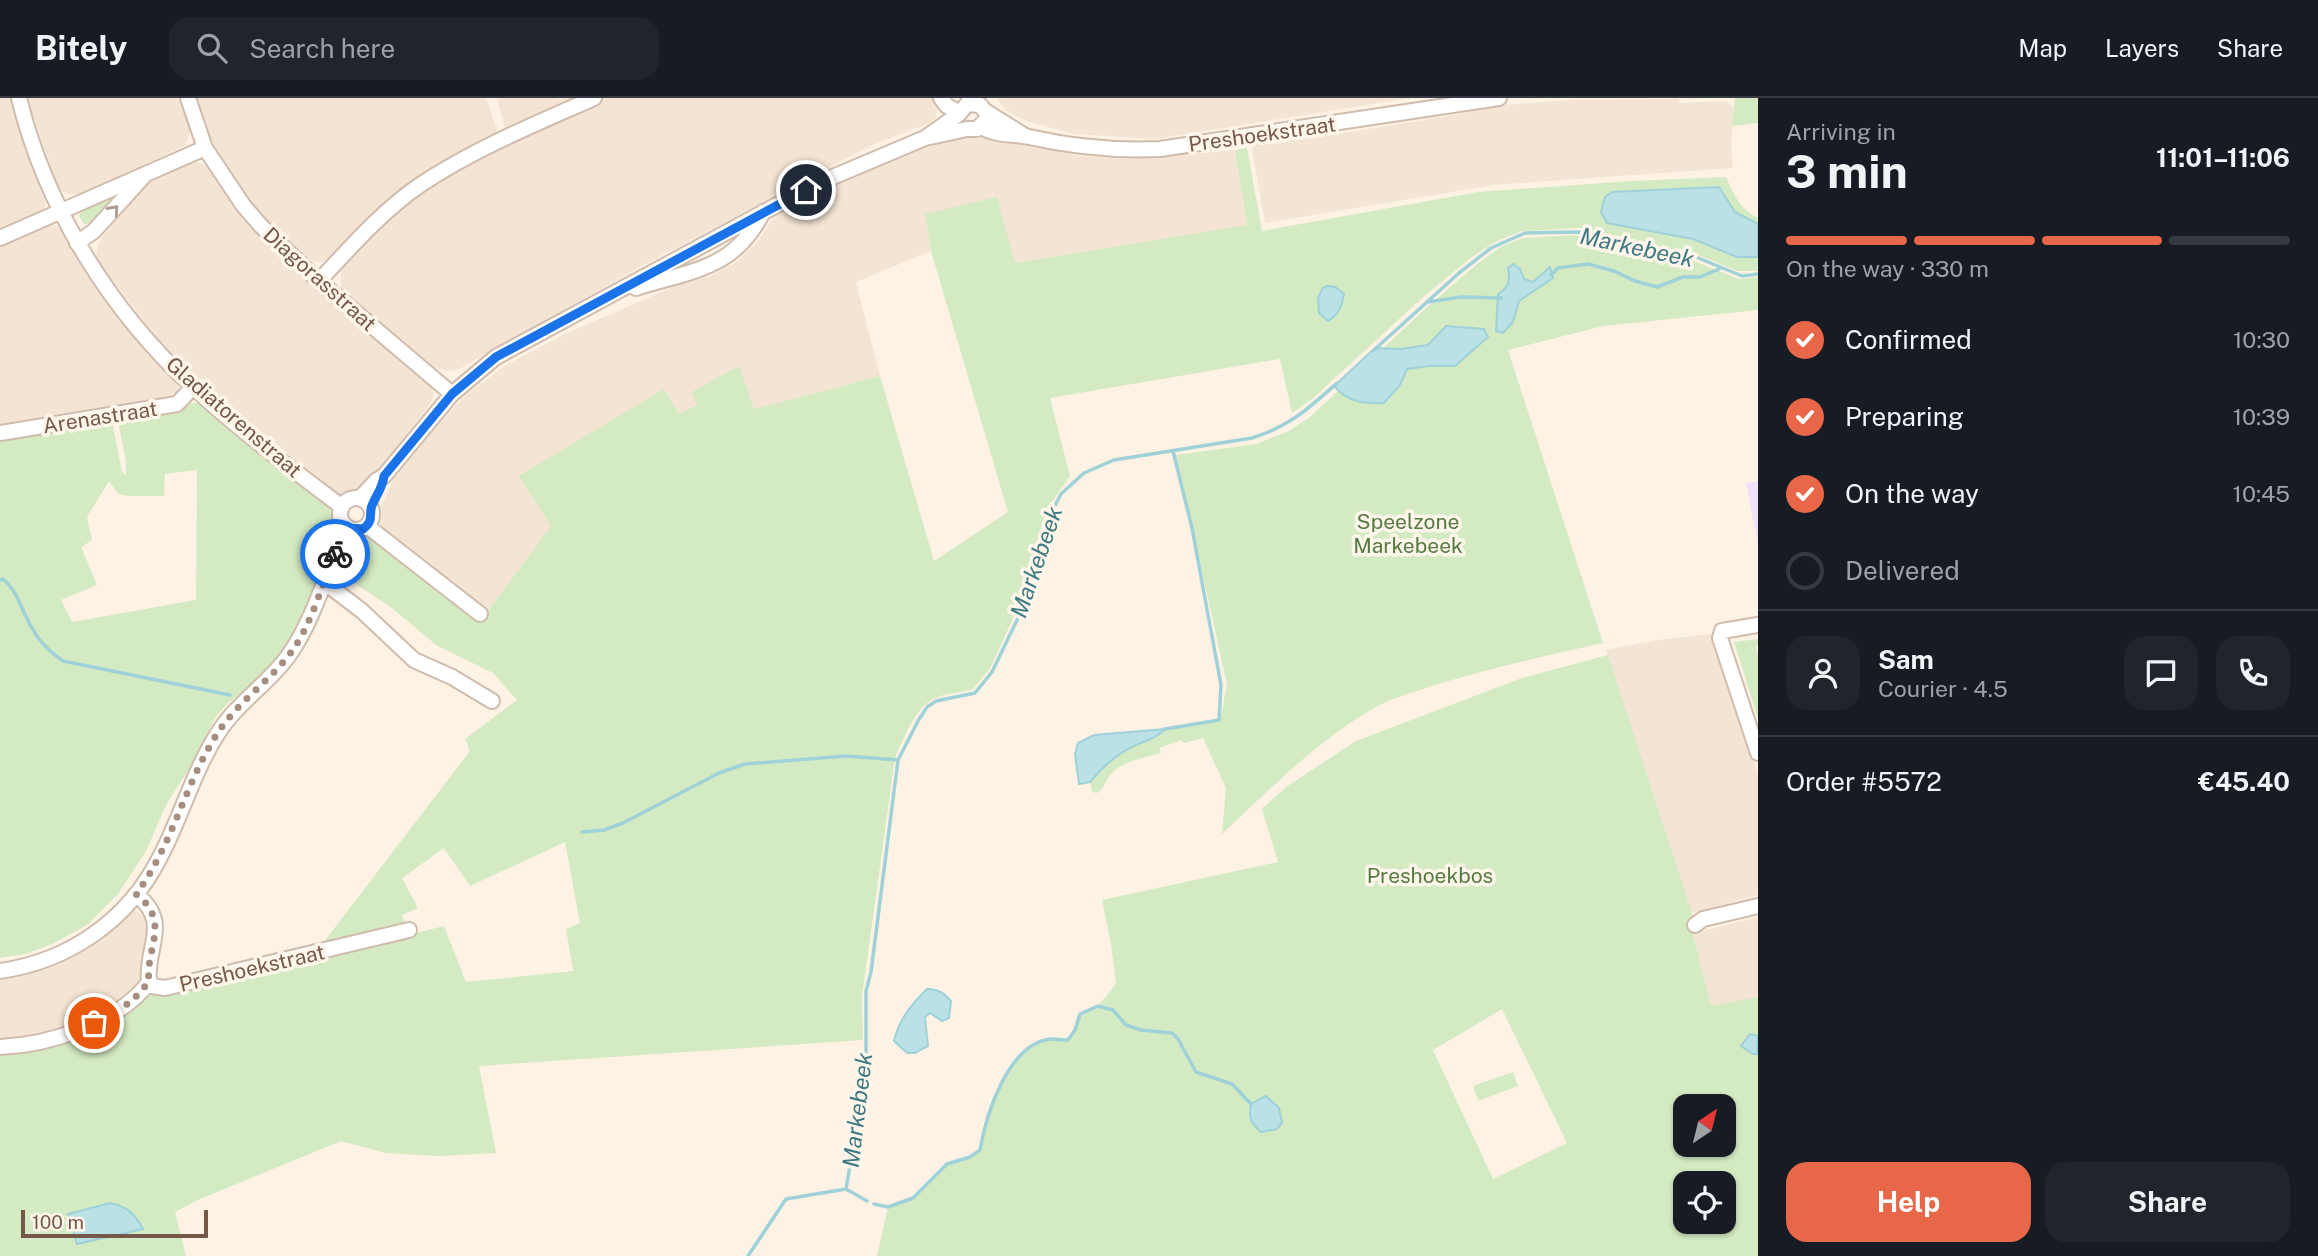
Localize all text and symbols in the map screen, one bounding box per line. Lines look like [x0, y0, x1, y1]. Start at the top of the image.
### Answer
search box [169, 17, 659, 80]
text: Bitely [35, 29, 127, 67]
icon: search [193, 29, 231, 67]
text: Search here [249, 33, 395, 64]
text: Map [2018, 34, 2067, 62]
text: Layers [2105, 34, 2179, 62]
text: Share [2217, 34, 2283, 62]
street label: Preshoekstraat [1187, 111, 1337, 157]
text: Arriving in [1786, 118, 1896, 145]
text: 11:01–11:06 [2156, 142, 2290, 173]
text: 3 min [1786, 144, 1908, 198]
pin [776, 160, 836, 220]
icon: home [787, 171, 825, 209]
one-way arrow [106, 205, 118, 218]
street label: Diagorasstraat [258, 222, 382, 336]
water label: Markebeek [1578, 222, 1697, 272]
text: On the way · 330 m [1786, 255, 1989, 282]
icon: check [1786, 321, 1824, 359]
text: Confirmed [1845, 324, 1972, 355]
text: 10:30 [2233, 326, 2290, 353]
street label: Gladiatorenstraat [161, 351, 307, 483]
street label: Arenastraat [41, 396, 159, 438]
icon: check [1786, 398, 1824, 436]
text: Preparing [1845, 401, 1964, 432]
text: 10:39 [2233, 403, 2290, 430]
icon: check [1786, 475, 1824, 513]
text: On the way [1845, 478, 1979, 509]
text: 10:45 [2233, 480, 2290, 507]
water label: Markebeek [1004, 502, 1068, 621]
park label: Speelzone Markebeek [1353, 509, 1463, 558]
courier [300, 519, 370, 589]
icon: bike [316, 535, 354, 573]
text: Delivered [1845, 555, 1960, 586]
button: person [1786, 636, 1860, 710]
button: chat [2124, 636, 2198, 710]
button: phone [2216, 636, 2290, 710]
text: Sam [1878, 644, 1934, 675]
text: Courier · 4.5 [1878, 675, 2008, 702]
text: Order #5572 [1786, 766, 1942, 797]
text: €45.40 [2198, 766, 2290, 797]
park label: Preshoekbos [1367, 863, 1493, 888]
street label: Preshoekstraat [177, 939, 327, 997]
pin [64, 993, 124, 1053]
icon: bag [75, 1004, 113, 1042]
water label: Markebeek [837, 1050, 878, 1169]
north arrow [1673, 1094, 1736, 1157]
map controls [1673, 1094, 1736, 1234]
button: Help [1786, 1162, 2031, 1242]
button: Share [2045, 1162, 2290, 1242]
button: locate [1673, 1171, 1736, 1234]
scale bar [21, 1207, 208, 1239]
text: 100 m [32, 1211, 84, 1233]

